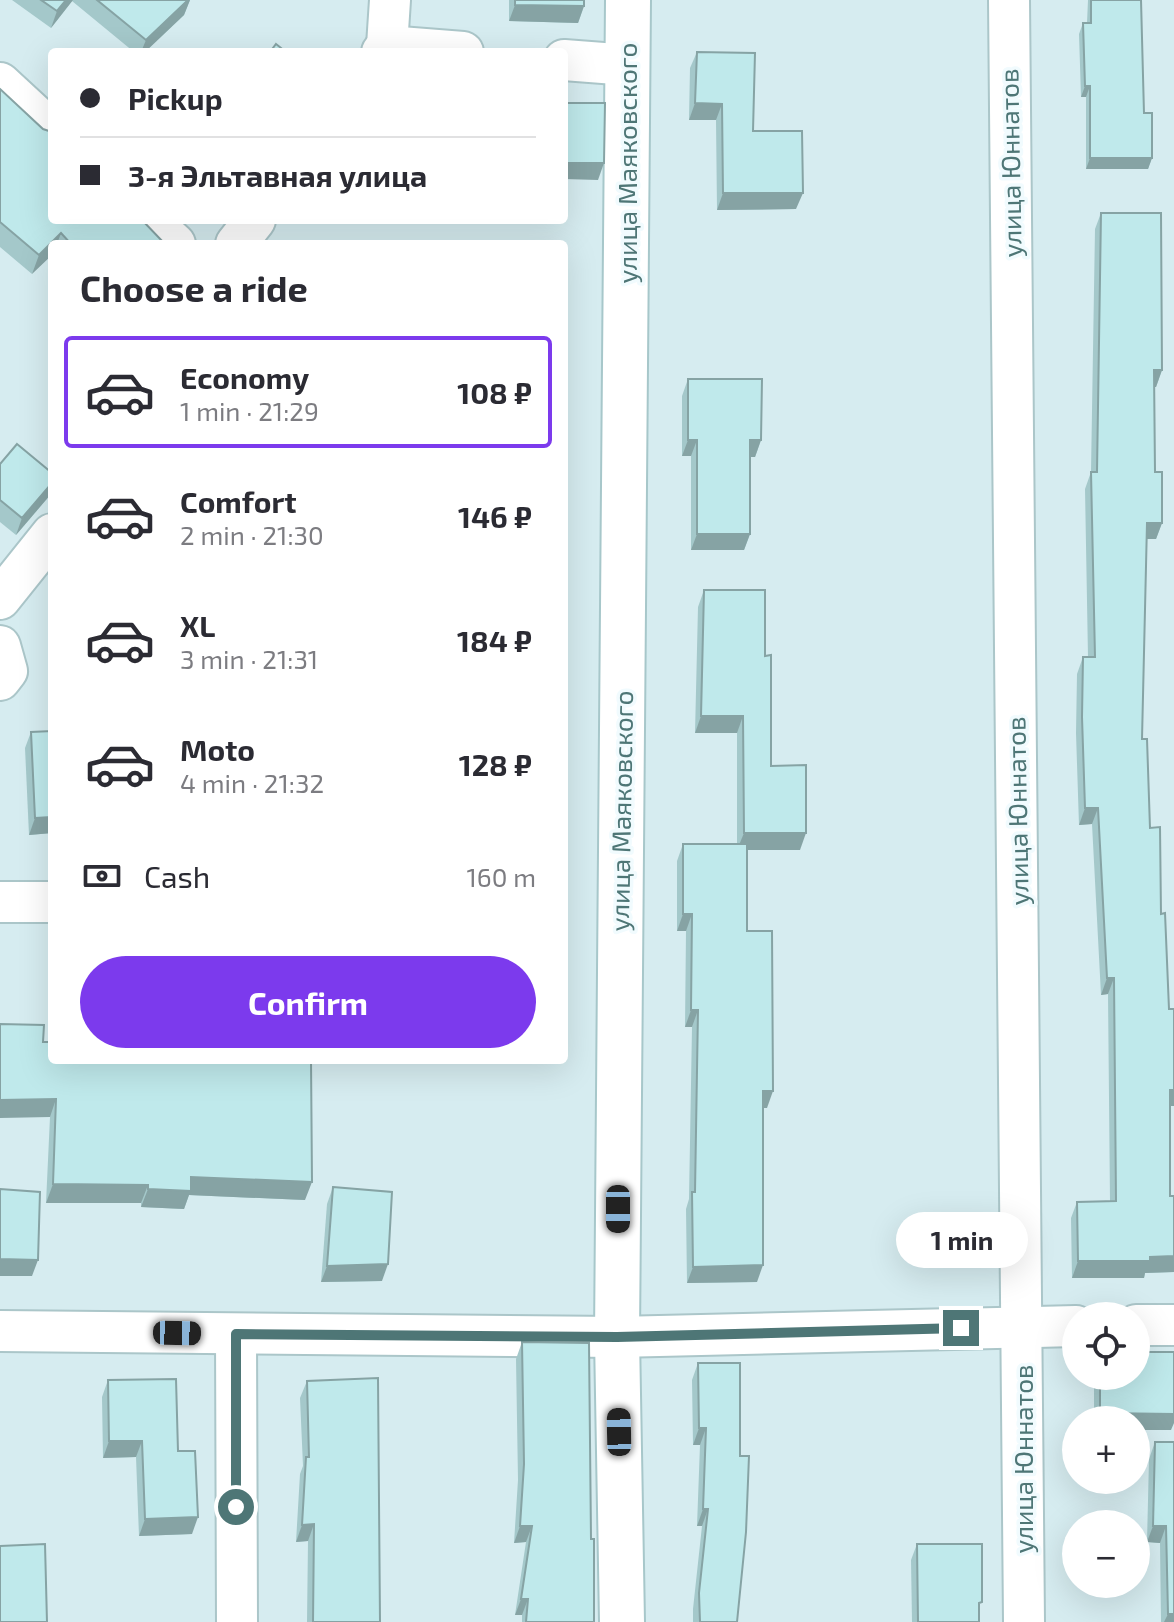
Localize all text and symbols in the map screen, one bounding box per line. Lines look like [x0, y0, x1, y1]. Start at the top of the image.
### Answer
street label: улица Маяковского [611, 43, 643, 283]
street label: улица Юннатов [992, 68, 1028, 258]
text: Pickup [128, 80, 223, 116]
text: 3-я Эльтавная улица [128, 157, 427, 193]
text: Choose a ride [80, 266, 308, 309]
icon: car [84, 356, 156, 428]
text: Economy [180, 359, 309, 395]
text: 108 ₽ [457, 374, 532, 410]
text: 1 min · 21:29 [180, 395, 319, 426]
icon: car [84, 480, 156, 552]
text: Comfort [180, 483, 297, 519]
text: 146 ₽ [458, 498, 532, 534]
text: 2 min · 21:30 [180, 519, 324, 550]
icon: car [84, 604, 156, 676]
text: XL [180, 607, 215, 643]
text: 184 ₽ [457, 622, 532, 658]
text: 3 min · 21:31 [180, 643, 318, 674]
street label: улица Маяковского [603, 690, 639, 932]
street label: улица Юннатов [999, 716, 1035, 906]
icon: car [84, 728, 156, 800]
text: Moto [180, 731, 255, 767]
text: 128 ₽ [459, 746, 532, 782]
text: 4 min · 21:32 [180, 767, 324, 798]
icon: cash [80, 854, 124, 898]
text: Cash [144, 858, 210, 894]
text: 160 m [467, 861, 536, 892]
button: Confirm [80, 956, 536, 1048]
car [606, 1185, 630, 1233]
callout: 1 min [895, 1212, 1027, 1268]
text: 1 min [931, 1224, 993, 1255]
map controls [1062, 1302, 1150, 1598]
button: locate [1062, 1302, 1150, 1390]
route end [943, 1310, 979, 1346]
car [153, 1321, 201, 1345]
street label: улица Юннатов [1007, 1365, 1039, 1553]
button: + [1062, 1406, 1150, 1494]
car [607, 1408, 631, 1456]
route start [218, 1489, 254, 1525]
button: − [1062, 1510, 1150, 1598]

